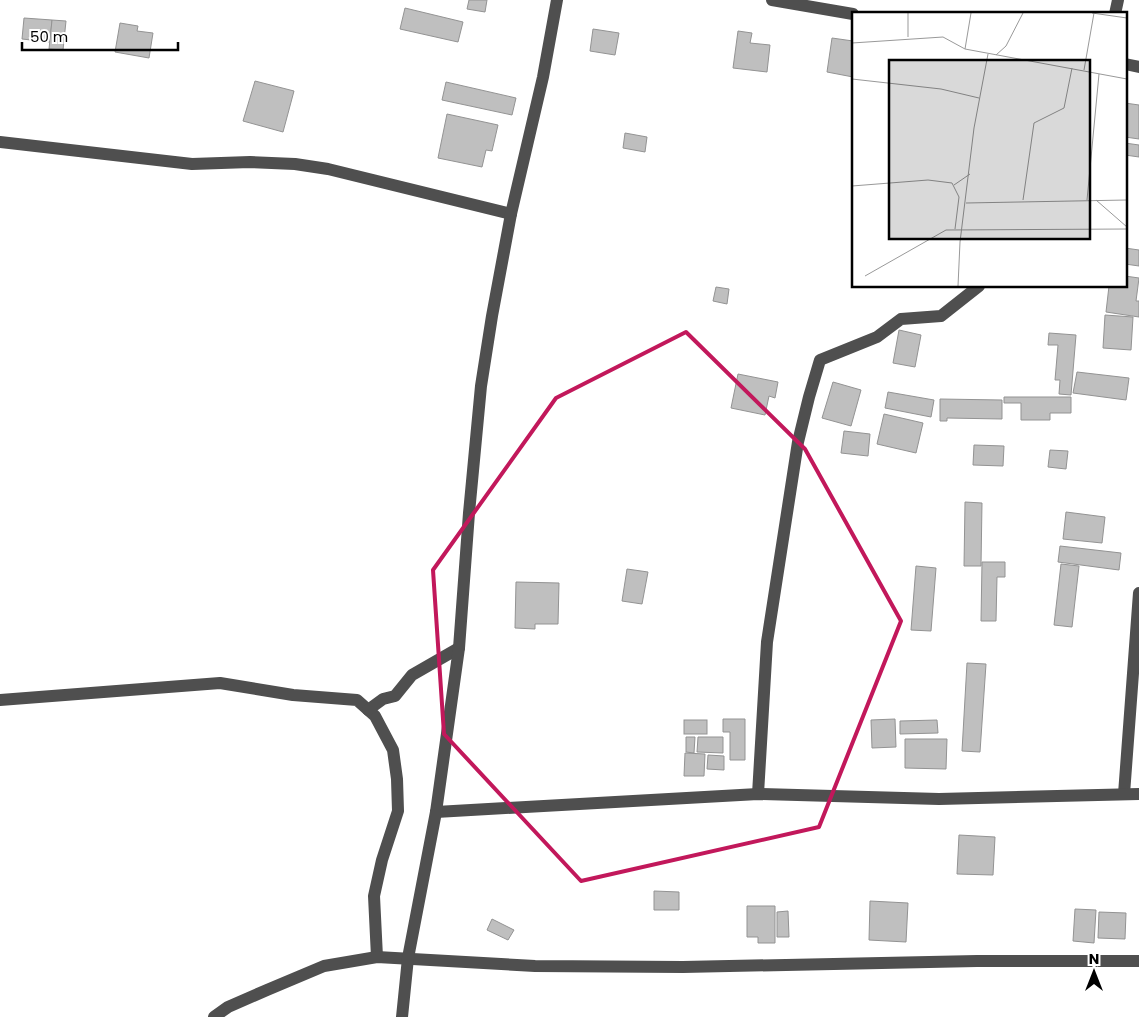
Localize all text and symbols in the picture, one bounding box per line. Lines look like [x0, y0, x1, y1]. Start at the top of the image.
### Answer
inset map [852, 12, 1126, 288]
scale bar [22, 20, 179, 52]
text: 50 m [30, 26, 68, 47]
north arrow [1069, 947, 1119, 997]
text: N [1089, 949, 1099, 969]

